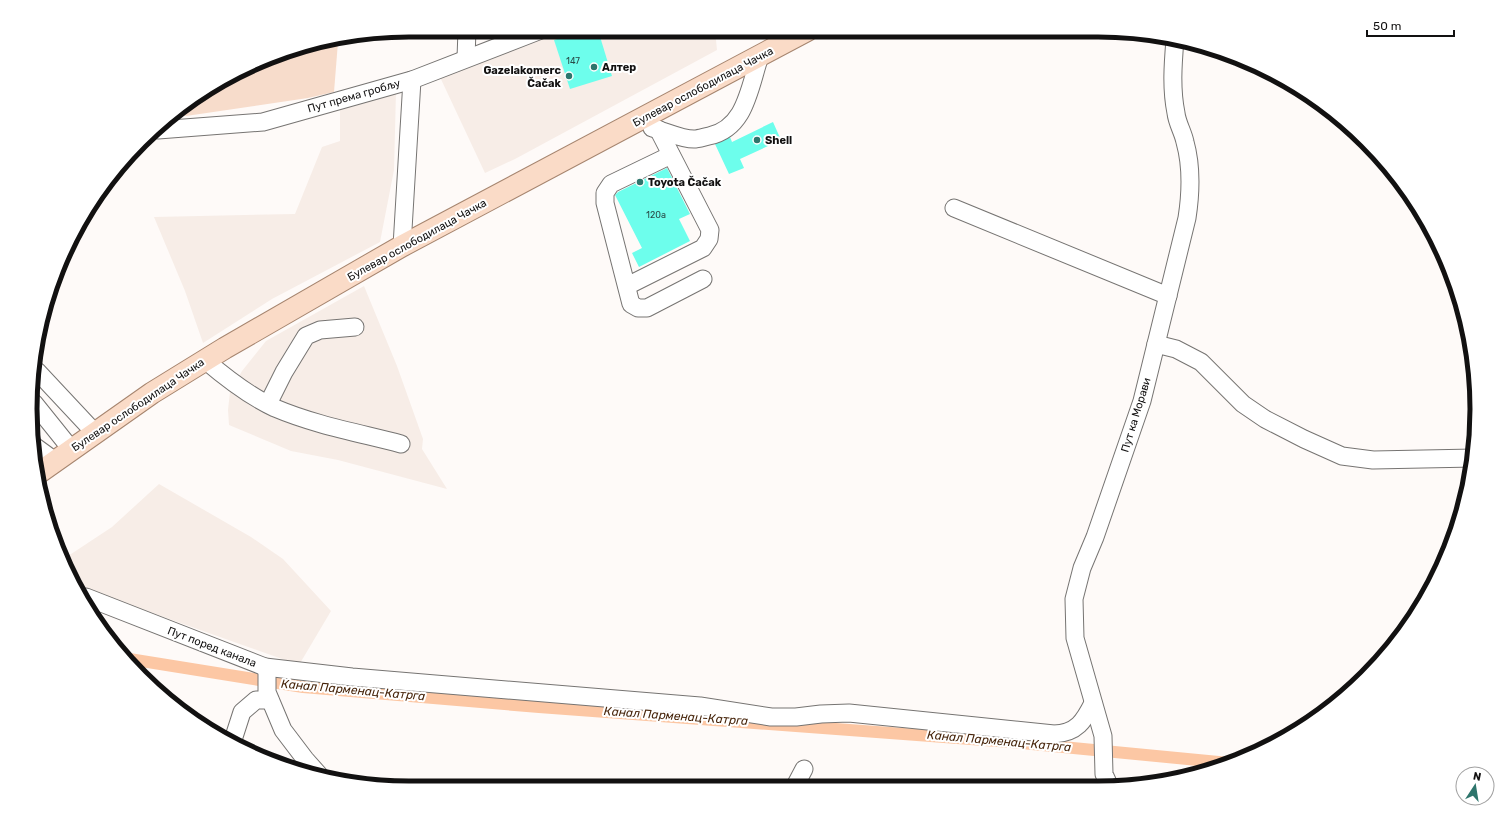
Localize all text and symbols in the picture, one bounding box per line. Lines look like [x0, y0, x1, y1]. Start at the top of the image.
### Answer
scale bar [1367, 12, 1454, 38]
text: 50 m [1373, 19, 1401, 33]
street label: Булевар ослободилаца Чачка [631, 44, 775, 130]
house number: 147 [566, 56, 580, 66]
place label: Алтер [602, 61, 636, 74]
marker: Алтер [589, 62, 599, 72]
place label: Gazelakomerc Čačak [483, 64, 562, 90]
marker: Gazelakomerc Čačak [564, 71, 574, 81]
street label: Пут према гробљу [306, 77, 402, 115]
place label: Shell [765, 134, 792, 147]
marker: Shell [752, 135, 762, 145]
place label: Toyota Čačak [648, 175, 722, 189]
marker: Toyota Čačak [635, 177, 645, 187]
street label: Булевар ослободилаца Чачка [345, 196, 489, 284]
house number: 120a [646, 210, 666, 220]
street label: Булевар ослободилаца Чачка [69, 356, 207, 454]
street label: Пут ка Морави [1118, 376, 1154, 454]
street label: Пут поред канала [166, 624, 258, 670]
water label: Канал Парменац-Катрга [280, 677, 426, 703]
water label: Канал Парменац-Катрга [603, 704, 749, 728]
water label: Канал Парменац-Катрга [926, 728, 1072, 754]
north arrow [1455, 766, 1495, 806]
text: N [1472, 770, 1482, 784]

